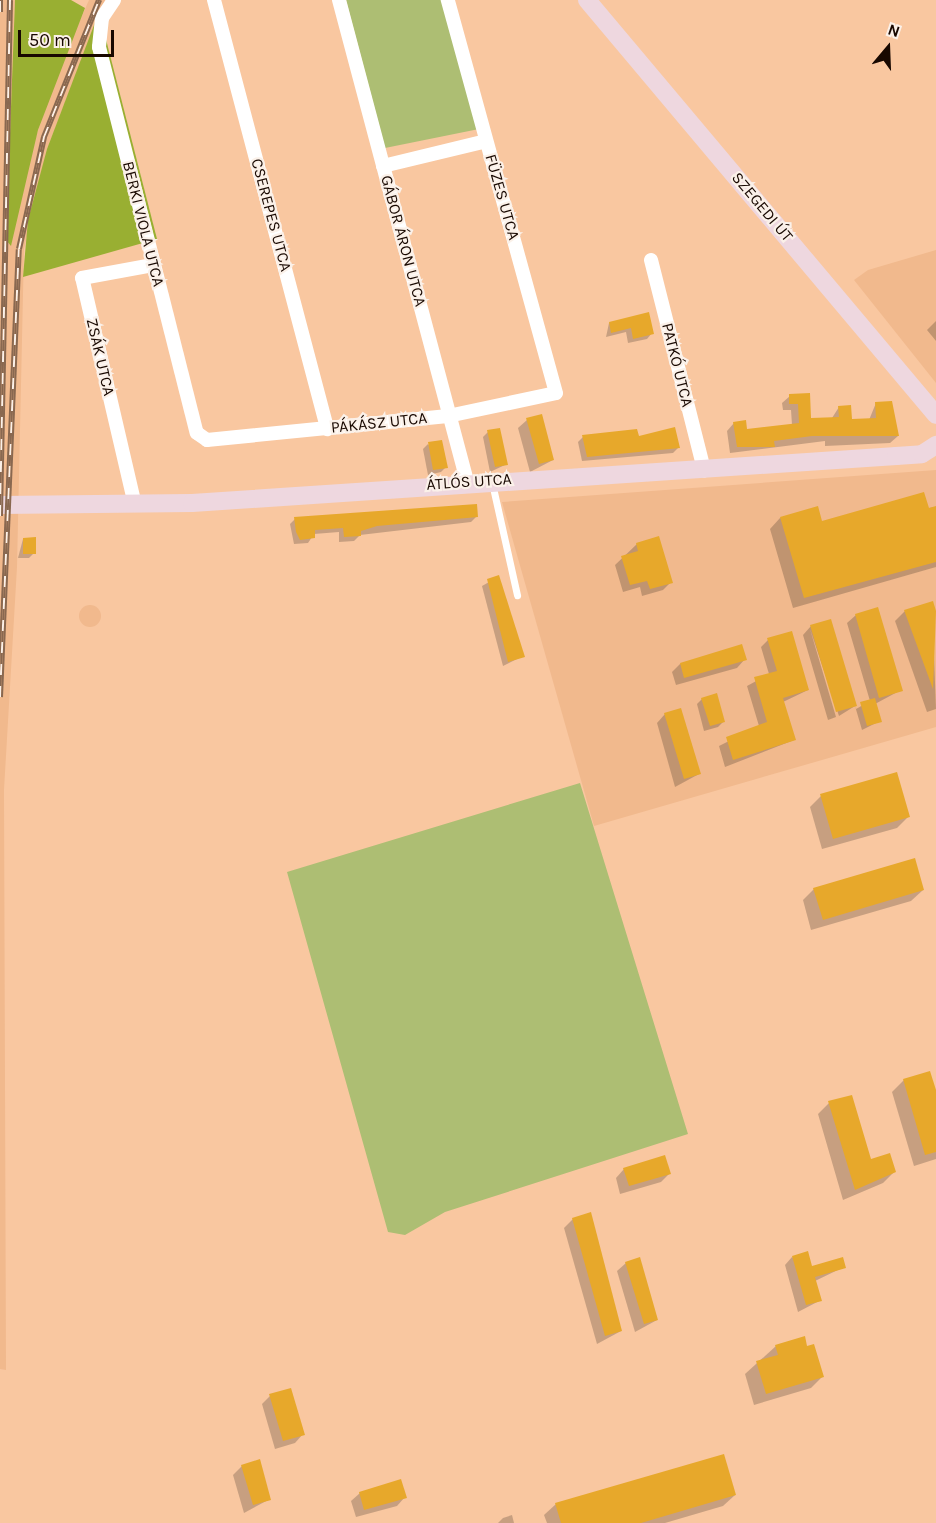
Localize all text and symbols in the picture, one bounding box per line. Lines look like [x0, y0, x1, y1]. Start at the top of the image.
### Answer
scale bar [21, 18, 117, 56]
north arrow [858, 18, 918, 78]
text: N [885, 20, 903, 41]
text: 50 m [29, 29, 71, 51]
street label: FÜZES UTCA [481, 152, 523, 242]
street label: CSEREPES UTCA [247, 156, 295, 274]
street label: BERKI VIOLA UTCA [118, 159, 168, 289]
street label: SZEGEDI ÚT [727, 168, 797, 246]
street label: GÁBOR ÁRON UTCA [376, 173, 430, 309]
street label: ZSÁK UTCA [82, 316, 118, 398]
street label: PATKÓ UTCA [657, 321, 697, 409]
street label: PÁKÁSZ UTCA [330, 408, 428, 438]
street label: ÁTLÓS UTCA [426, 469, 512, 495]

